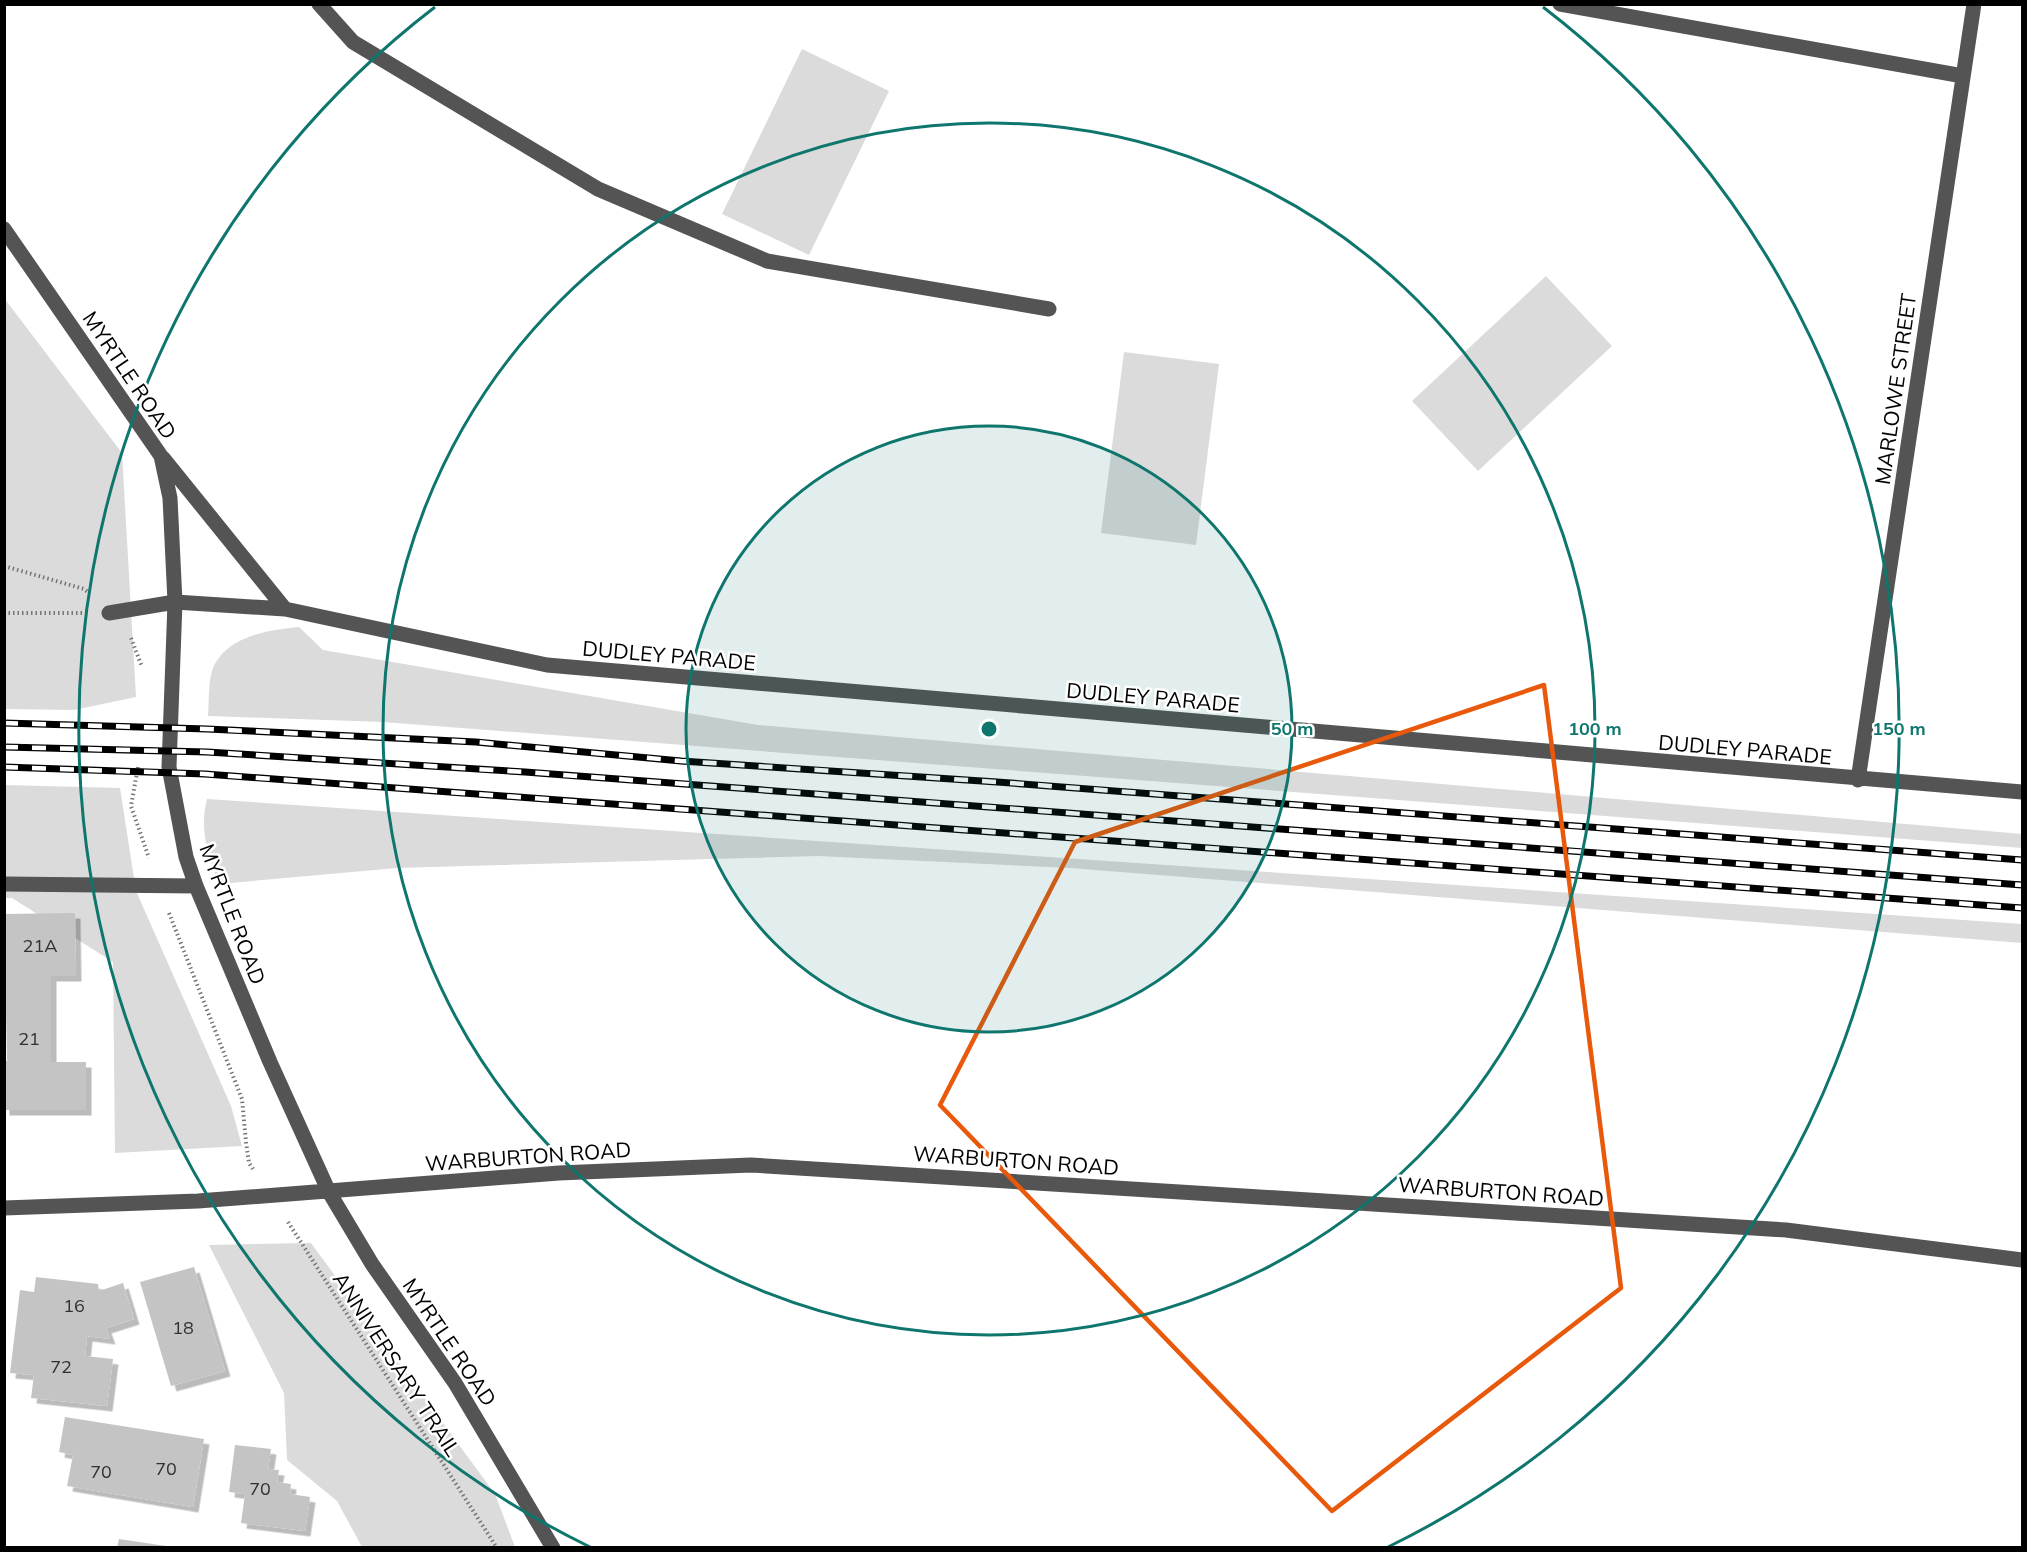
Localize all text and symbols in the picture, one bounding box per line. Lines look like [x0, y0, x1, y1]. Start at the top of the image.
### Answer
street label: MARLOWE STREET [1869, 291, 1921, 486]
street label: MYRTLE ROAD [78, 306, 182, 444]
street label: DUDLEY PARADE [581, 634, 757, 676]
street label: DUDLEY PARADE [1065, 676, 1241, 718]
text: 50 m [1271, 717, 1313, 740]
text: 100 m [1568, 717, 1622, 740]
text: 150 m [1872, 717, 1926, 740]
centre of rings [979, 719, 999, 739]
street label: DUDLEY PARADE [1657, 728, 1833, 770]
street label: MYRTLE ROAD [194, 840, 272, 988]
house number: 21A [23, 934, 57, 957]
house number: 21 [18, 1027, 40, 1050]
street label: WARBURTON ROAD [424, 1136, 632, 1176]
street label: WARBURTON ROAD [912, 1140, 1120, 1180]
street label: WARBURTON ROAD [1397, 1171, 1605, 1211]
street label: ANNIVERSARY TRAIL [328, 1267, 467, 1461]
street label: MYRTLE ROAD [398, 1273, 502, 1411]
house number: 16 [63, 1294, 85, 1317]
house number: 18 [172, 1316, 194, 1339]
house number: 72 [50, 1355, 72, 1378]
house number: 70 [155, 1457, 177, 1480]
house number: 70 [90, 1460, 112, 1483]
house number: 70 [249, 1477, 271, 1500]

